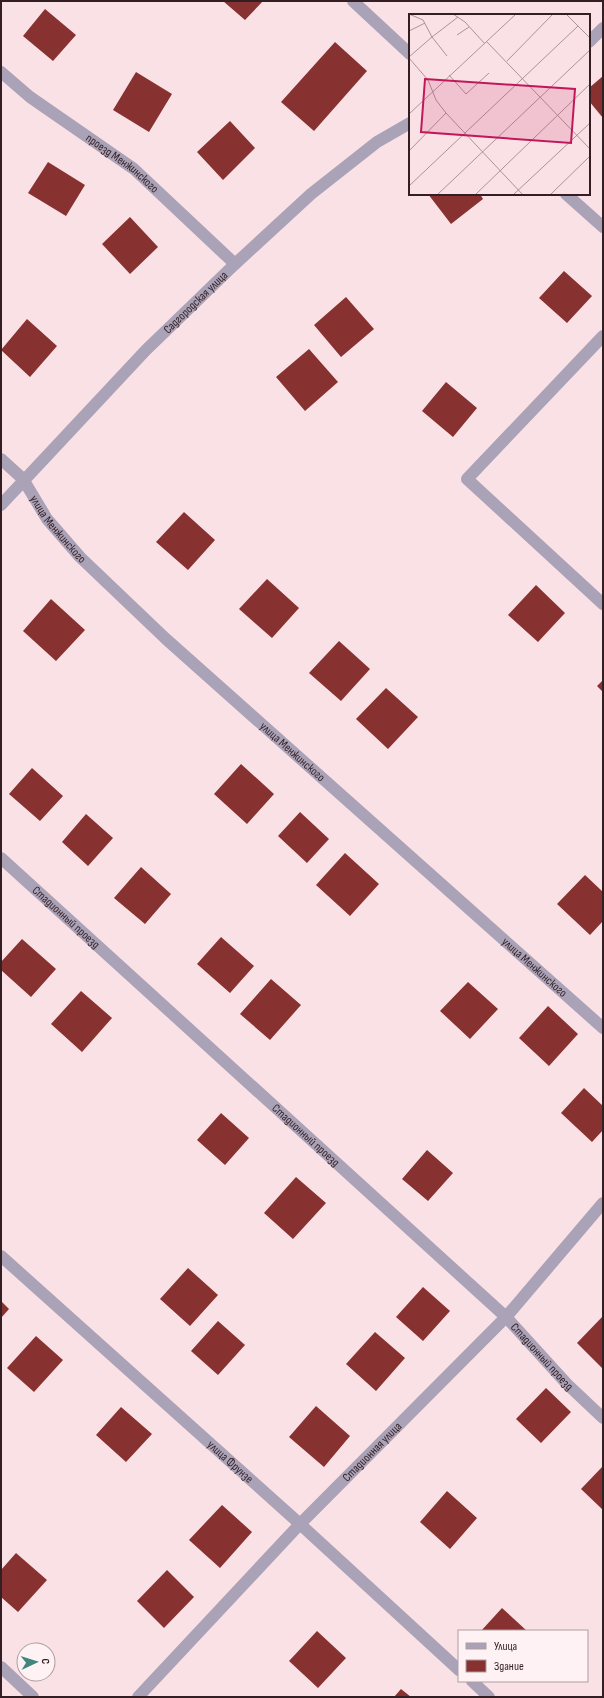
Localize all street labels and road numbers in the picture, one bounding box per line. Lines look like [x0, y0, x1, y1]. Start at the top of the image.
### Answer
street label: проезд Менжинского [83, 130, 162, 196]
street label: Садгородская улица [160, 268, 231, 337]
street label: улица Менжинского [27, 492, 89, 566]
street label: улица Менжинского [257, 719, 328, 785]
street label: Стадионный проезд [29, 883, 103, 952]
street label: улица Менжинского [499, 934, 570, 1000]
street label: Стадионный проезд [269, 1101, 343, 1170]
street label: Стадионный проезд [508, 1320, 577, 1394]
street label: Стадионная улица [339, 1419, 405, 1485]
street label: улица Фрунзе [204, 1437, 257, 1486]

